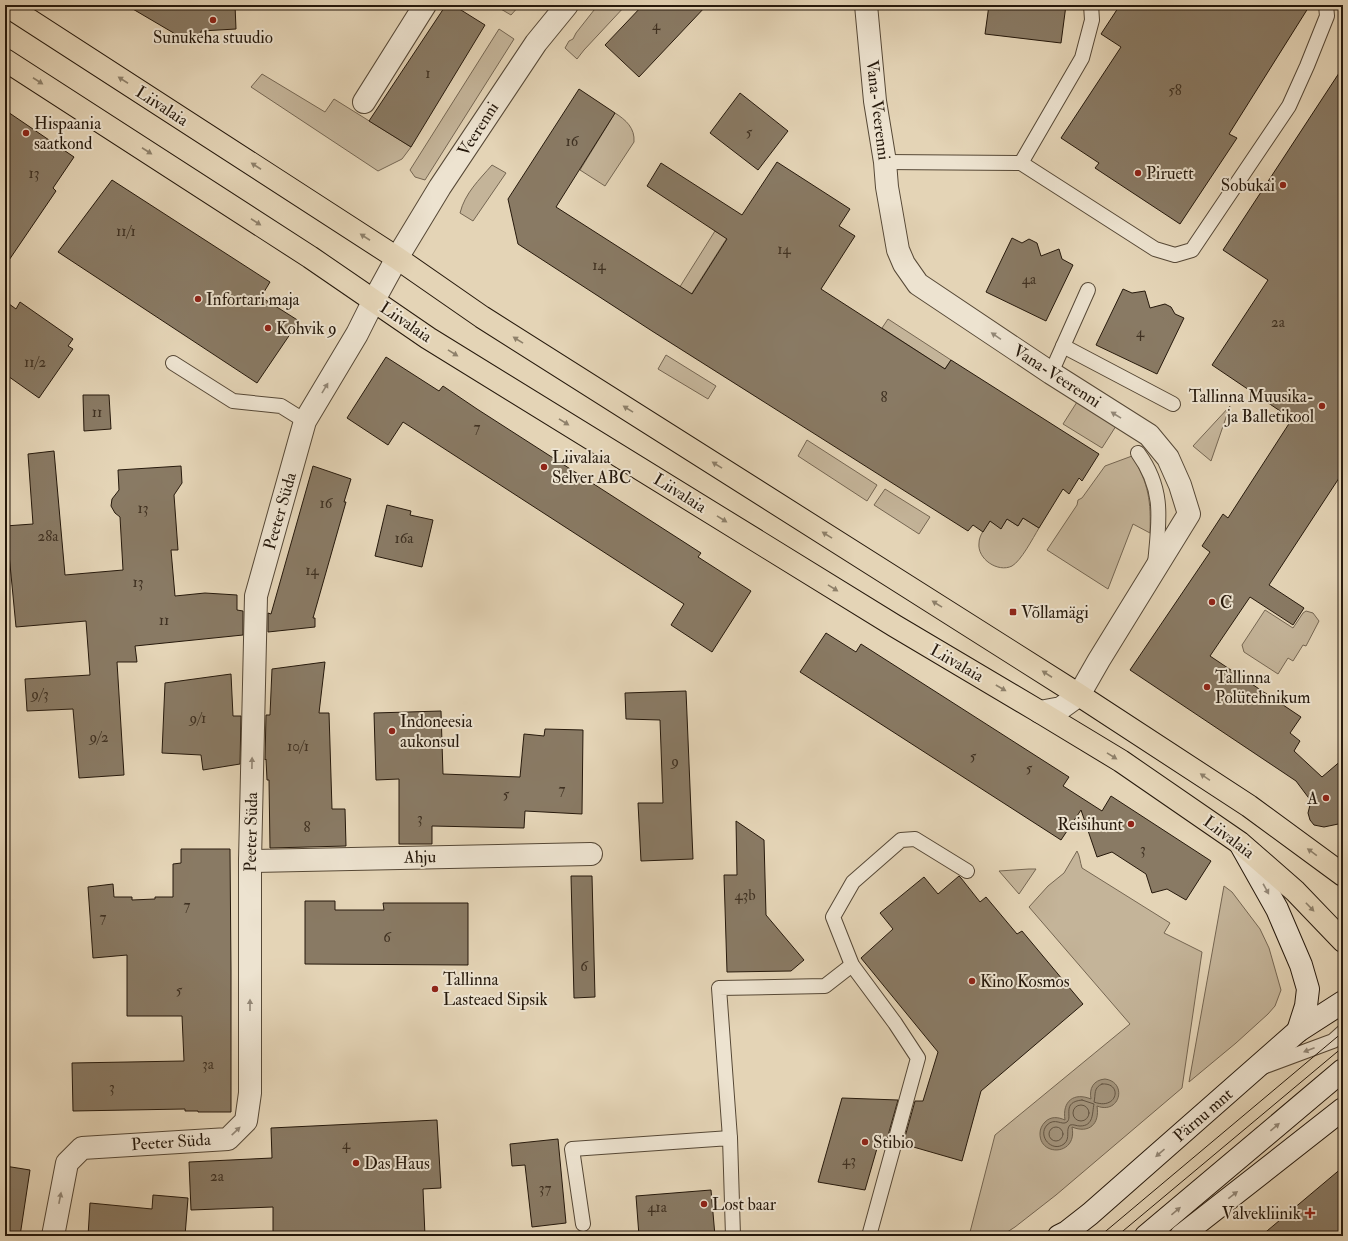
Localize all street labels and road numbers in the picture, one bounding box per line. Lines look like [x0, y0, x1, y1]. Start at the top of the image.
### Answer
street label: Vana-Veerenni [861, 59, 895, 162]
street label: Liivalaia [132, 81, 193, 131]
street label: Veerenni [453, 98, 503, 160]
street label: Liivalaia [376, 297, 437, 348]
street label: Vana-Veerenni [1009, 340, 1105, 413]
street label: Peeter Süda [259, 469, 301, 552]
street label: Liivalaia [650, 469, 711, 518]
street label: Liivalaia [926, 639, 988, 687]
street label: Peeter Süda [240, 791, 262, 872]
street label: Liivalaia [1199, 811, 1259, 864]
street label: Ahju [403, 846, 437, 868]
street label: Pärnu mnt [1169, 1083, 1237, 1146]
street label: Peeter Süda [130, 1129, 213, 1155]

